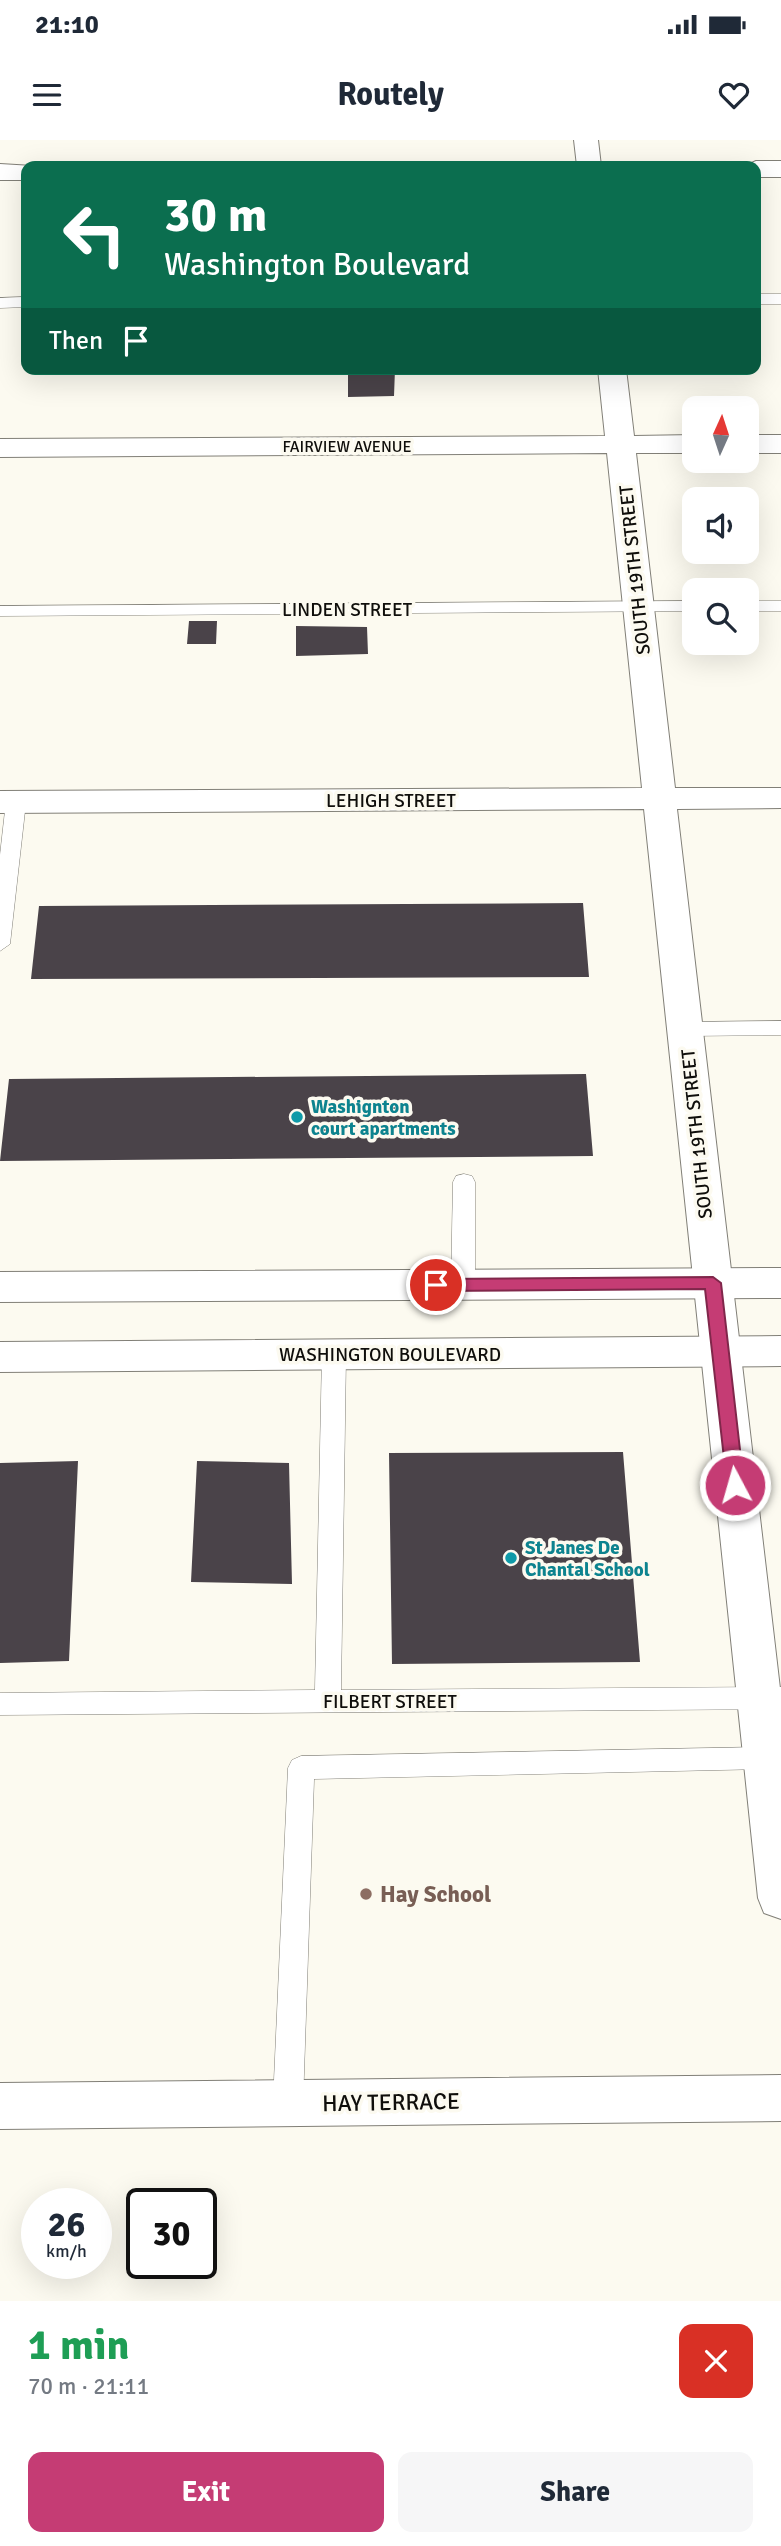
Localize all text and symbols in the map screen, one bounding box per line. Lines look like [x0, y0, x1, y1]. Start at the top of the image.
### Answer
text: 21:10 [35, 9, 99, 41]
text: Routely [337, 75, 444, 114]
icon: menu [28, 76, 66, 114]
icon: heart [715, 76, 753, 114]
text: 30 m [164, 185, 267, 245]
icon: left [49, 189, 140, 280]
text: Washington Boulevard [164, 245, 470, 284]
icon: arrive [117, 322, 155, 360]
text: Then [49, 325, 103, 357]
north arrow [682, 396, 760, 472]
map controls [682, 396, 759, 655]
street label: FAIRVIEW AVENUE [282, 437, 412, 457]
street label: SOUTH 19TH STREET [614, 483, 656, 656]
button: sound [682, 487, 759, 564]
button: search [682, 578, 759, 655]
street label: LINDEN STREET [282, 598, 413, 622]
street label: LEHIGH STREET [326, 789, 457, 813]
street label: SOUTH 19TH STREET [676, 1047, 718, 1220]
place label: Washignton court apartments [311, 1095, 456, 1141]
marker: Washignton court apartments [289, 1109, 305, 1125]
pin [406, 1255, 466, 1315]
icon: arrive [417, 1266, 455, 1304]
street label: WASHINGTON BOULEVARD [279, 1343, 501, 1367]
position arrow [698, 1448, 772, 1522]
place label: St Janes De Chantal School [525, 1536, 650, 1582]
marker: St Janes De Chantal School [503, 1550, 519, 1566]
street label: FILBERT STREET [323, 1690, 458, 1714]
place label: Hay School [380, 1880, 491, 1909]
marker: Hay School [358, 1886, 374, 1902]
street label: HAY TERRACE [322, 2087, 460, 2118]
speed limit sign: 30 [126, 2188, 217, 2279]
text: 26 [48, 2203, 85, 2246]
text: km/h [46, 2240, 87, 2262]
text: 1 min [28, 2320, 129, 2371]
button: close [679, 2324, 753, 2398]
text: 70 m · 21:11 [28, 2372, 149, 2401]
button: Exit [28, 2452, 384, 2532]
button: Share [398, 2452, 753, 2532]

